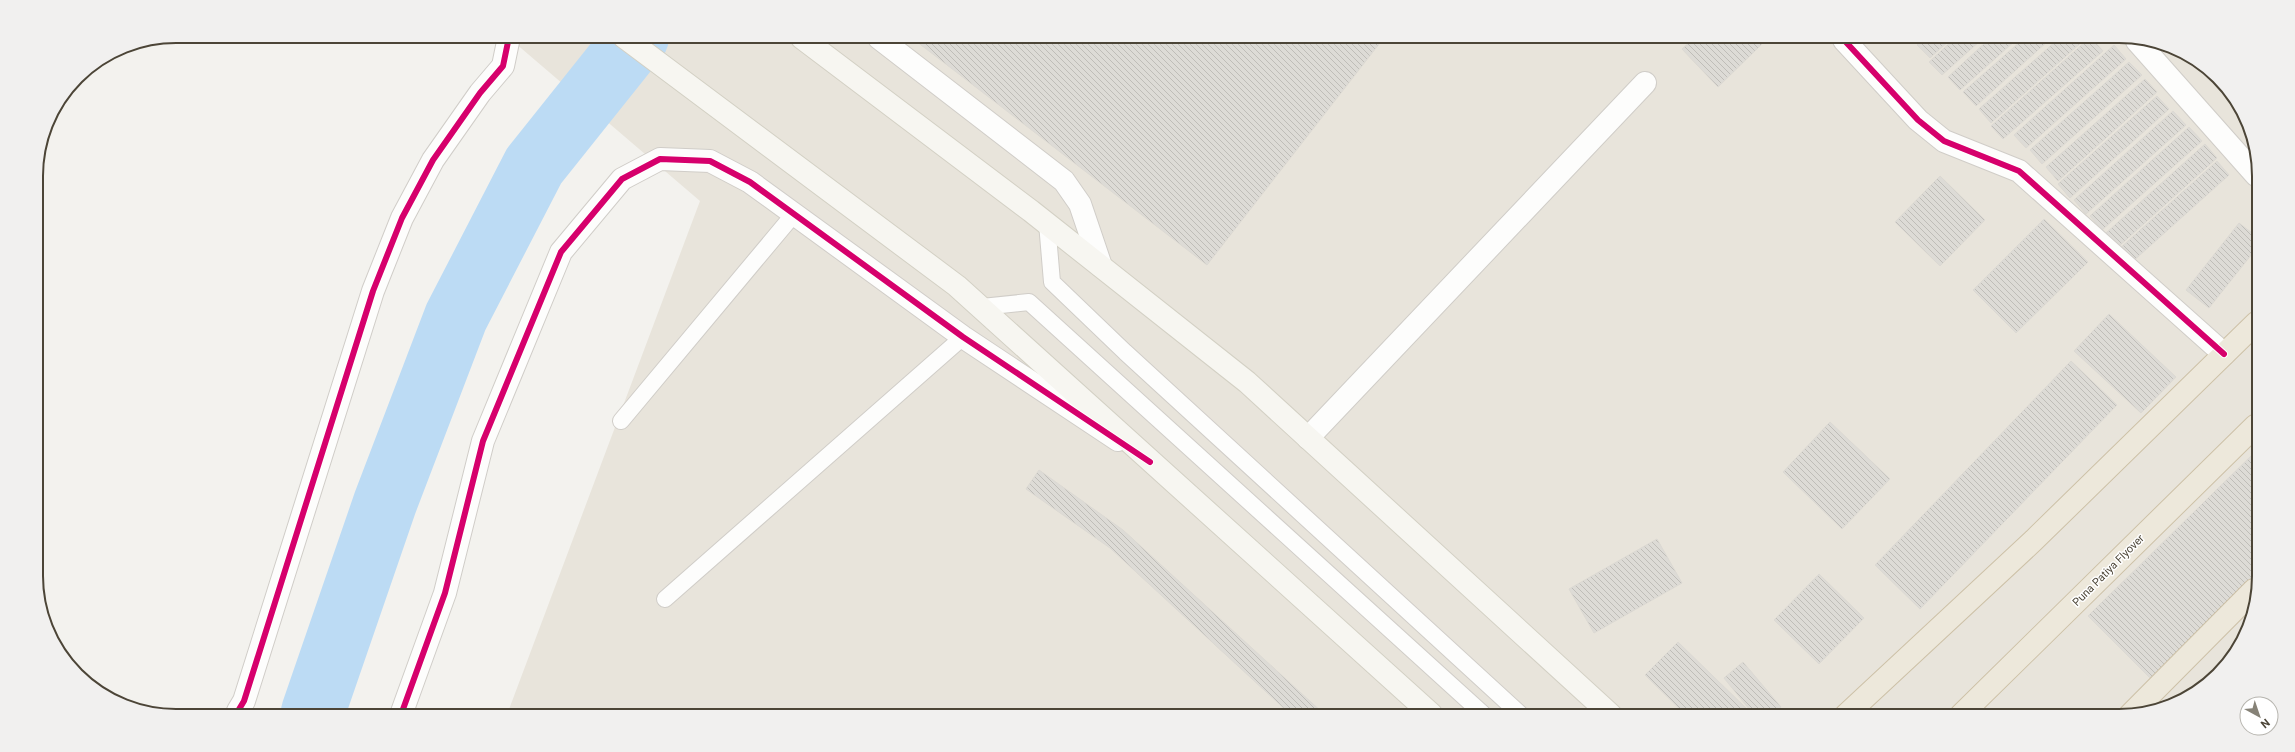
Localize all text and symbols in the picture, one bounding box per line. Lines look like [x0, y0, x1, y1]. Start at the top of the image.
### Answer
street label: Puna Patiya Flyover [2070, 532, 2147, 609]
north arrow [2239, 696, 2279, 736]
text: N [2258, 716, 2272, 731]

